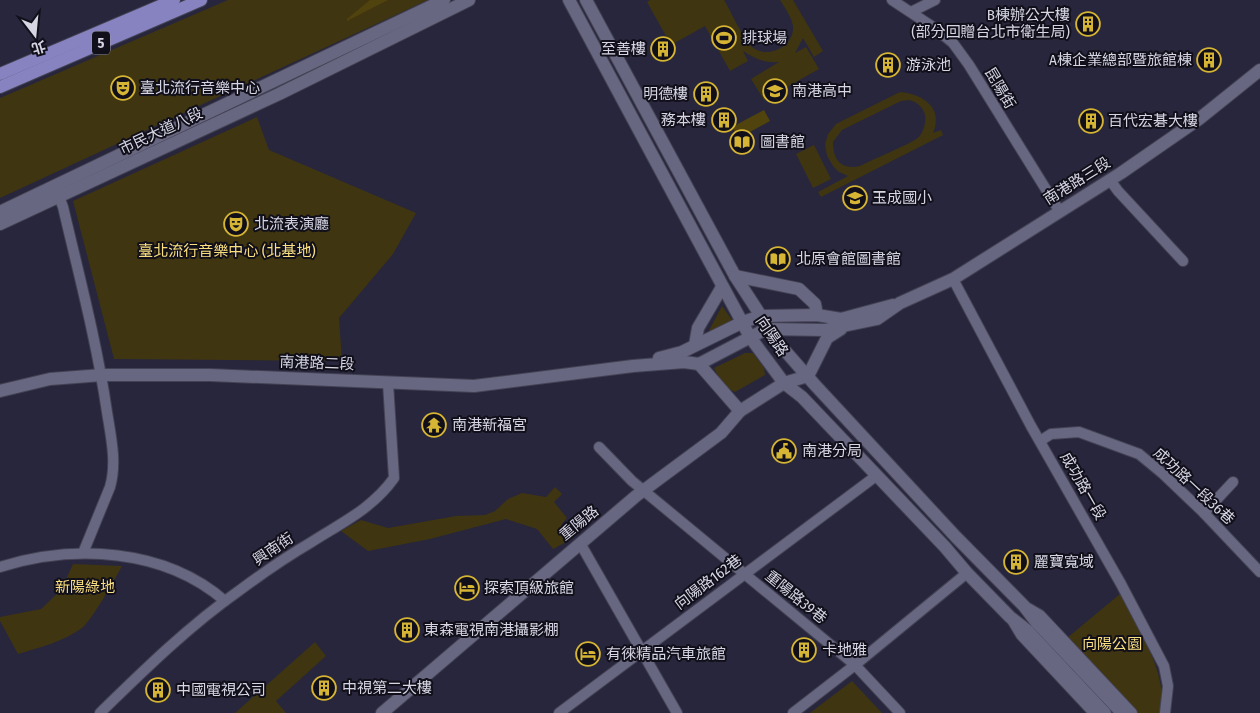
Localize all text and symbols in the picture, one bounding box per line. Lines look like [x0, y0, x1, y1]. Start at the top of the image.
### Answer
place label: B棟辦公大樓 (部分回贈台北市衛生局) [911, 6, 1070, 41]
north arrow [10, 10, 60, 60]
building icon: B棟辦公大樓 (部分回贈台北市衛生局) [1075, 11, 1101, 37]
sports icon: 排球場 [711, 25, 737, 51]
place label: 排球場 [742, 29, 787, 47]
road number: 5 [92, 32, 110, 54]
building icon: 至善樓 [650, 36, 676, 62]
text: 北 [29, 37, 48, 57]
place label: 至善樓 [601, 40, 646, 58]
building icon: A棟企業總部暨旅館棟 [1196, 47, 1222, 73]
place label: A棟企業總部暨旅館棟 [1049, 51, 1192, 69]
building icon: 游泳池 [875, 52, 901, 78]
place label: 游泳池 [906, 56, 951, 74]
street label: 昆陽街 [981, 64, 1019, 112]
theatre icon: 臺北流行音樂中心 [110, 75, 136, 101]
school or university icon: 南港高中 [762, 78, 788, 104]
place label: 臺北流行音樂中心 [140, 79, 260, 97]
building icon: 明德樓 [693, 81, 719, 107]
place label: 南港高中 [792, 82, 852, 100]
place label: 明德樓 [643, 85, 688, 103]
street label: 市民大道八段 [116, 104, 206, 158]
building icon: 務本樓 [711, 107, 737, 133]
building icon: 百代宏碁大樓 [1078, 108, 1104, 134]
place label: 務本樓 [661, 111, 706, 129]
place label: 百代宏碁大樓 [1108, 112, 1198, 130]
library icon: 圖書館 [729, 129, 755, 155]
place label: 圖書館 [760, 133, 805, 151]
street label: 南港路三段 [1040, 153, 1114, 209]
school or university icon: 玉成國小 [842, 185, 868, 211]
place label: 玉成國小 [872, 189, 932, 207]
theatre icon: 北流表演廳 [223, 211, 249, 237]
place label: 北流表演廳 [254, 215, 329, 233]
park label: 臺北流行音樂中心 (北基地) [138, 242, 316, 260]
library icon: 北原會館圖書館 [765, 246, 791, 272]
place label: 北原會館圖書館 [796, 250, 901, 268]
street label: 向陽路 [752, 312, 792, 360]
street label: 南港路二段 [279, 353, 355, 373]
temple icon: 南港新福宮 [421, 412, 447, 438]
place label: 南港新福宮 [452, 416, 527, 434]
public building icon: 南港分局 [771, 438, 797, 464]
place label: 南港分局 [802, 442, 862, 460]
street label: 成功路一段36巷 [1150, 444, 1238, 528]
street label: 成功路一段 [1056, 449, 1110, 523]
street label: 重陽路 [556, 502, 602, 544]
street label: 興南街 [249, 529, 297, 569]
building icon: 麗寶寬域 [1003, 549, 1029, 575]
street label: 向陽路162巷 [671, 551, 745, 613]
place label: 麗寶寬域 [1034, 553, 1094, 571]
street label: 重陽路39巷 [762, 567, 830, 627]
hotel icon: 探索頂級旅館 [454, 575, 480, 601]
park label: 新陽綠地 [55, 578, 115, 596]
place label: 探索頂級旅館 [484, 579, 574, 597]
building icon: 東森電視南港攝影棚 [394, 617, 420, 643]
place label: 東森電視南港攝影棚 [424, 621, 559, 639]
park label: 向陽公園 [1082, 635, 1142, 653]
building icon: 卡地雅 [791, 637, 817, 663]
hotel icon: 有徠精品汽車旅館 [575, 641, 601, 667]
place label: 卡地雅 [822, 641, 867, 659]
place label: 有徠精品汽車旅館 [606, 645, 726, 663]
building icon: 中視第二大樓 [311, 675, 337, 701]
building icon: 中國電視公司 [145, 677, 171, 703]
place label: 中視第二大樓 [342, 679, 432, 697]
place label: 中國電視公司 [176, 681, 266, 699]

